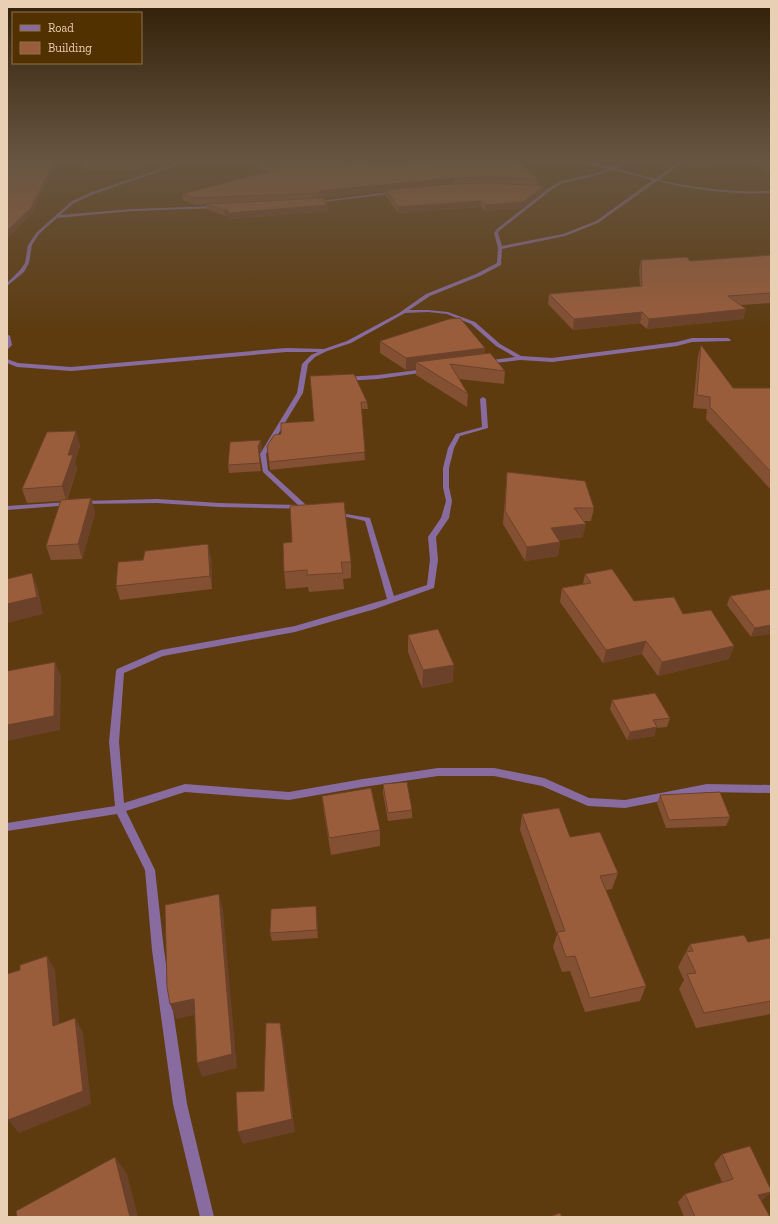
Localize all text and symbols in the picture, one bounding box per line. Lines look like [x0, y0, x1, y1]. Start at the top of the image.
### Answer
legend [12, 12, 142, 64]
text: Road [48, 21, 74, 35]
text: Building [48, 41, 92, 55]

